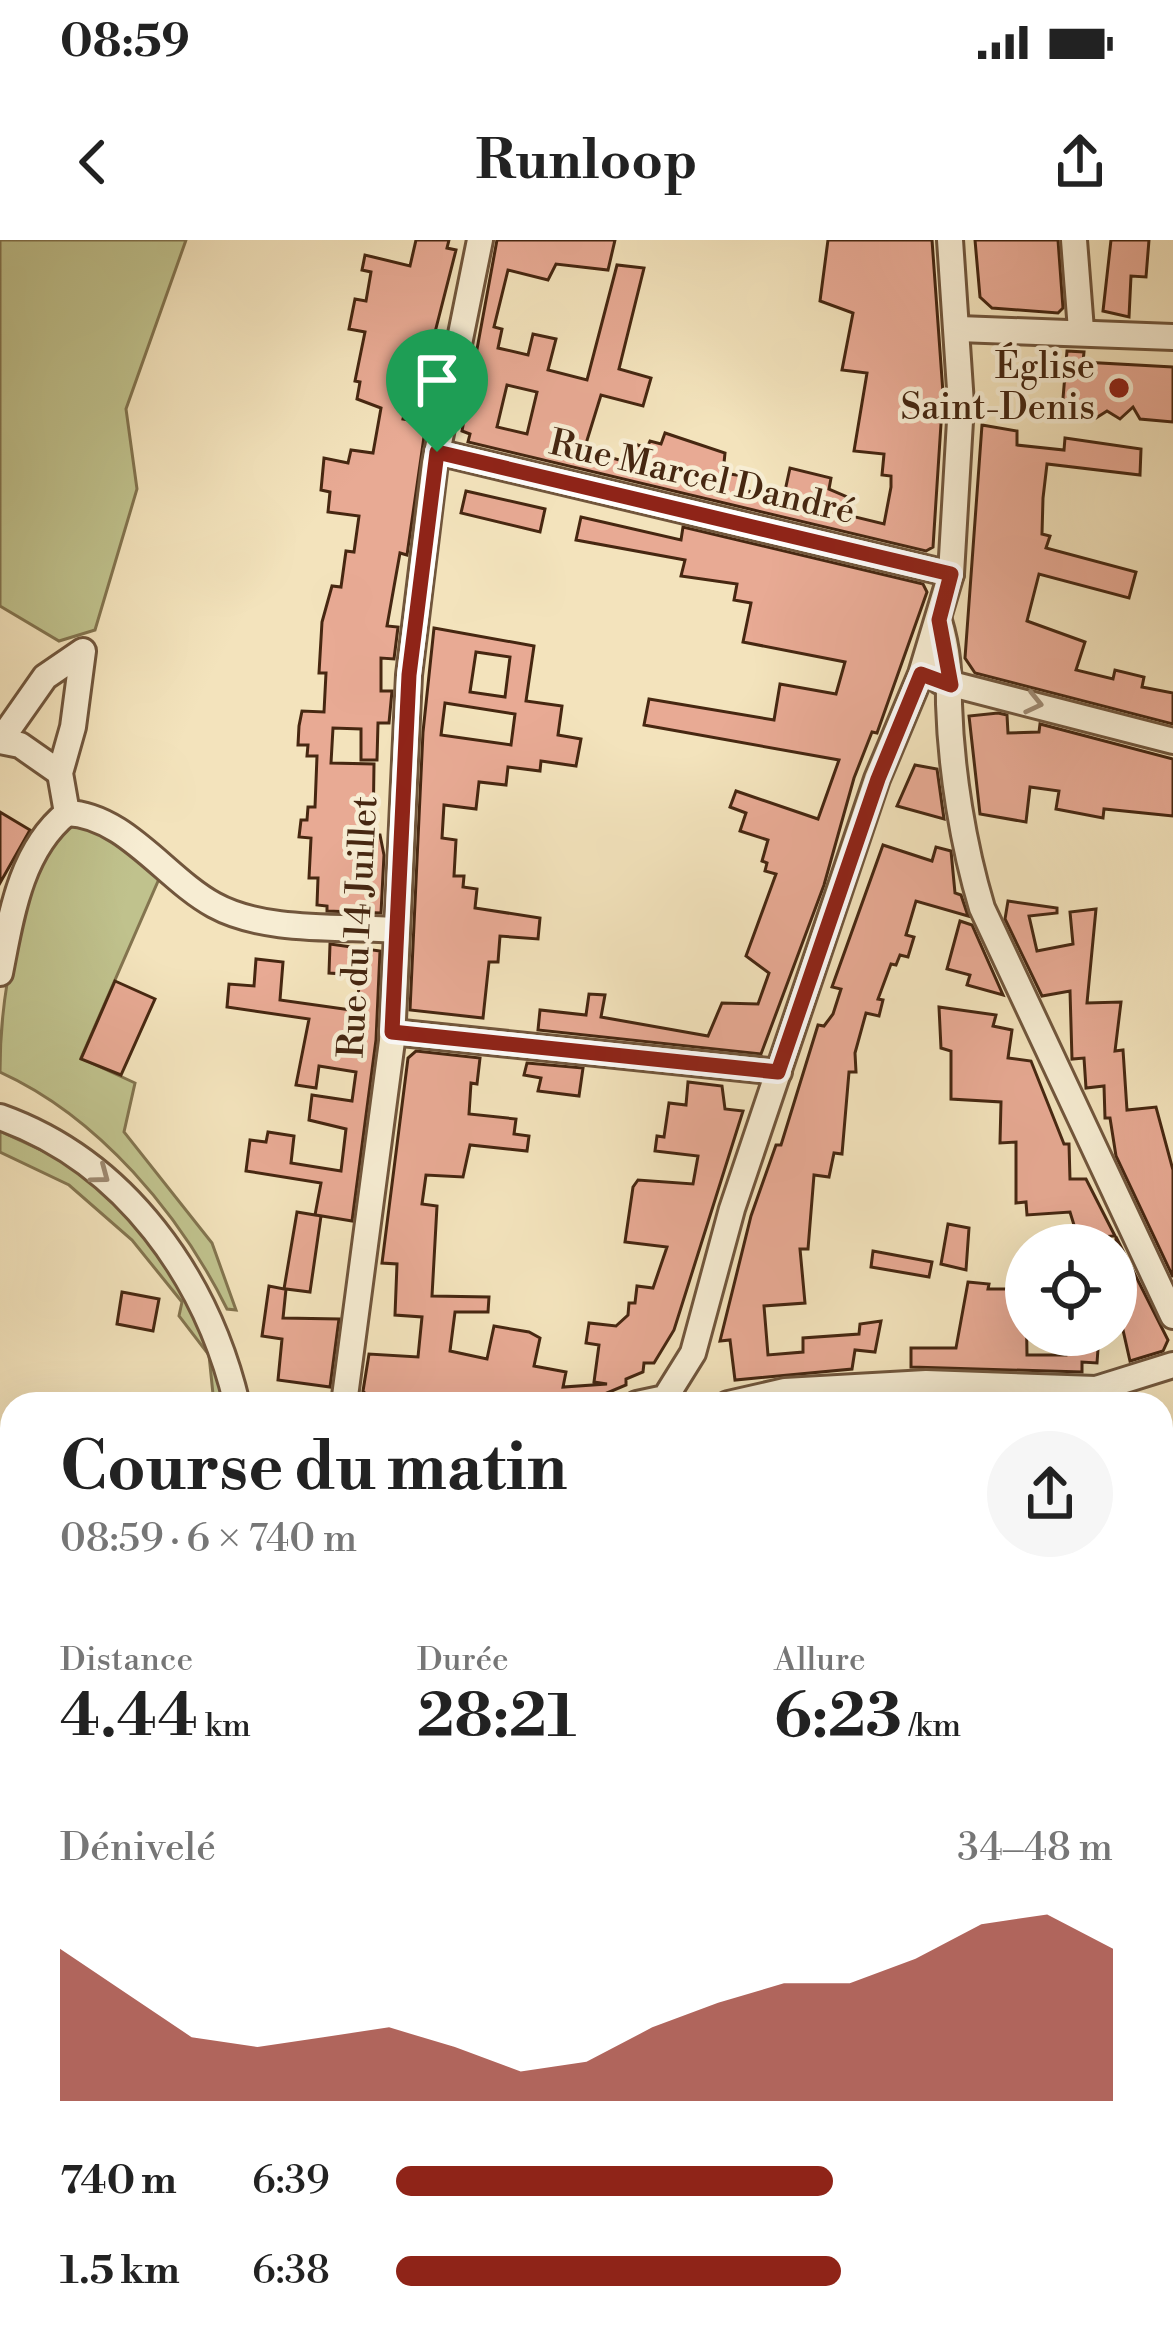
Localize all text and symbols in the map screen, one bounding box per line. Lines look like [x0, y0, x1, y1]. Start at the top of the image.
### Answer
text: 08:59 [60, 14, 190, 71]
text: Runloop [476, 128, 697, 196]
icon: back [60, 129, 126, 195]
icon: share [1047, 129, 1113, 195]
pin [386, 329, 488, 452]
place label: Église Saint-Denis [901, 342, 1095, 431]
icon: arrive [404, 347, 470, 413]
marker: Église Saint-Denis [1106, 375, 1132, 401]
street label: Rue Marcel Dandré [545, 421, 859, 535]
one-way arrow [1024, 689, 1044, 714]
street label: Rue du 14 Juillet [330, 795, 388, 1059]
one-way arrow [88, 1160, 110, 1182]
map controls [1005, 1224, 1137, 1356]
button: locate [1005, 1224, 1137, 1356]
text: Course du matin [60, 1428, 567, 1511]
button: share [987, 1431, 1113, 1557]
text: 08:59 · 6 × 740 m [60, 1515, 357, 1564]
text: Distance [60, 1640, 193, 1681]
text: Durée [417, 1640, 509, 1681]
text: Allure [774, 1640, 866, 1681]
text: 4.44 [60, 1681, 198, 1756]
text: 28:21 [417, 1681, 576, 1756]
text: 6:23 [774, 1681, 902, 1756]
text: km [198, 1706, 251, 1747]
text: /km [902, 1706, 961, 1747]
text: Dénivelé [60, 1824, 216, 1873]
text: 34–48 m [957, 1824, 1113, 1873]
text: 740 m [60, 2157, 177, 2206]
text: 6:39 [252, 2157, 330, 2206]
text: 1.5 km [60, 2247, 180, 2296]
text: 6:38 [252, 2247, 330, 2296]

